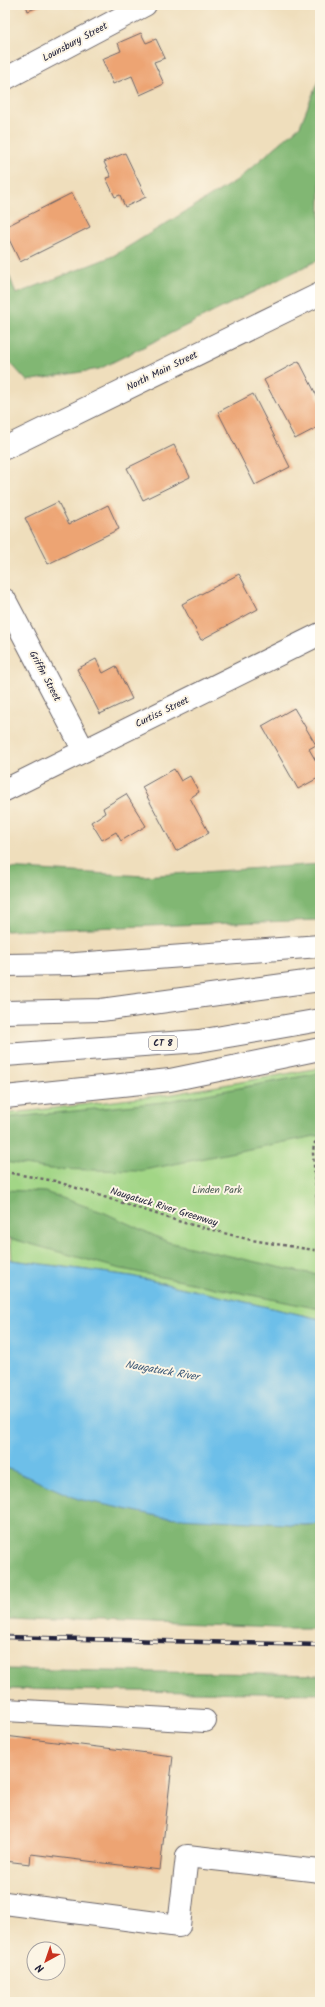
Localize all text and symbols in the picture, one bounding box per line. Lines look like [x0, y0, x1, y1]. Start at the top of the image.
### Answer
street label: Lounsbury Street [40, 18, 111, 66]
street label: North Main Street [124, 347, 200, 395]
street label: Griffin Street [25, 648, 65, 704]
street label: Curtiss Street [132, 692, 192, 732]
road number: CT 8 [149, 1036, 177, 1050]
park label: Linden Park [192, 1182, 242, 1198]
street label: Naugatuck River Greenway [108, 1183, 220, 1231]
water label: Naugatuck River [124, 1356, 203, 1387]
north arrow [26, 1941, 66, 1981]
text: N [32, 1959, 49, 1977]

